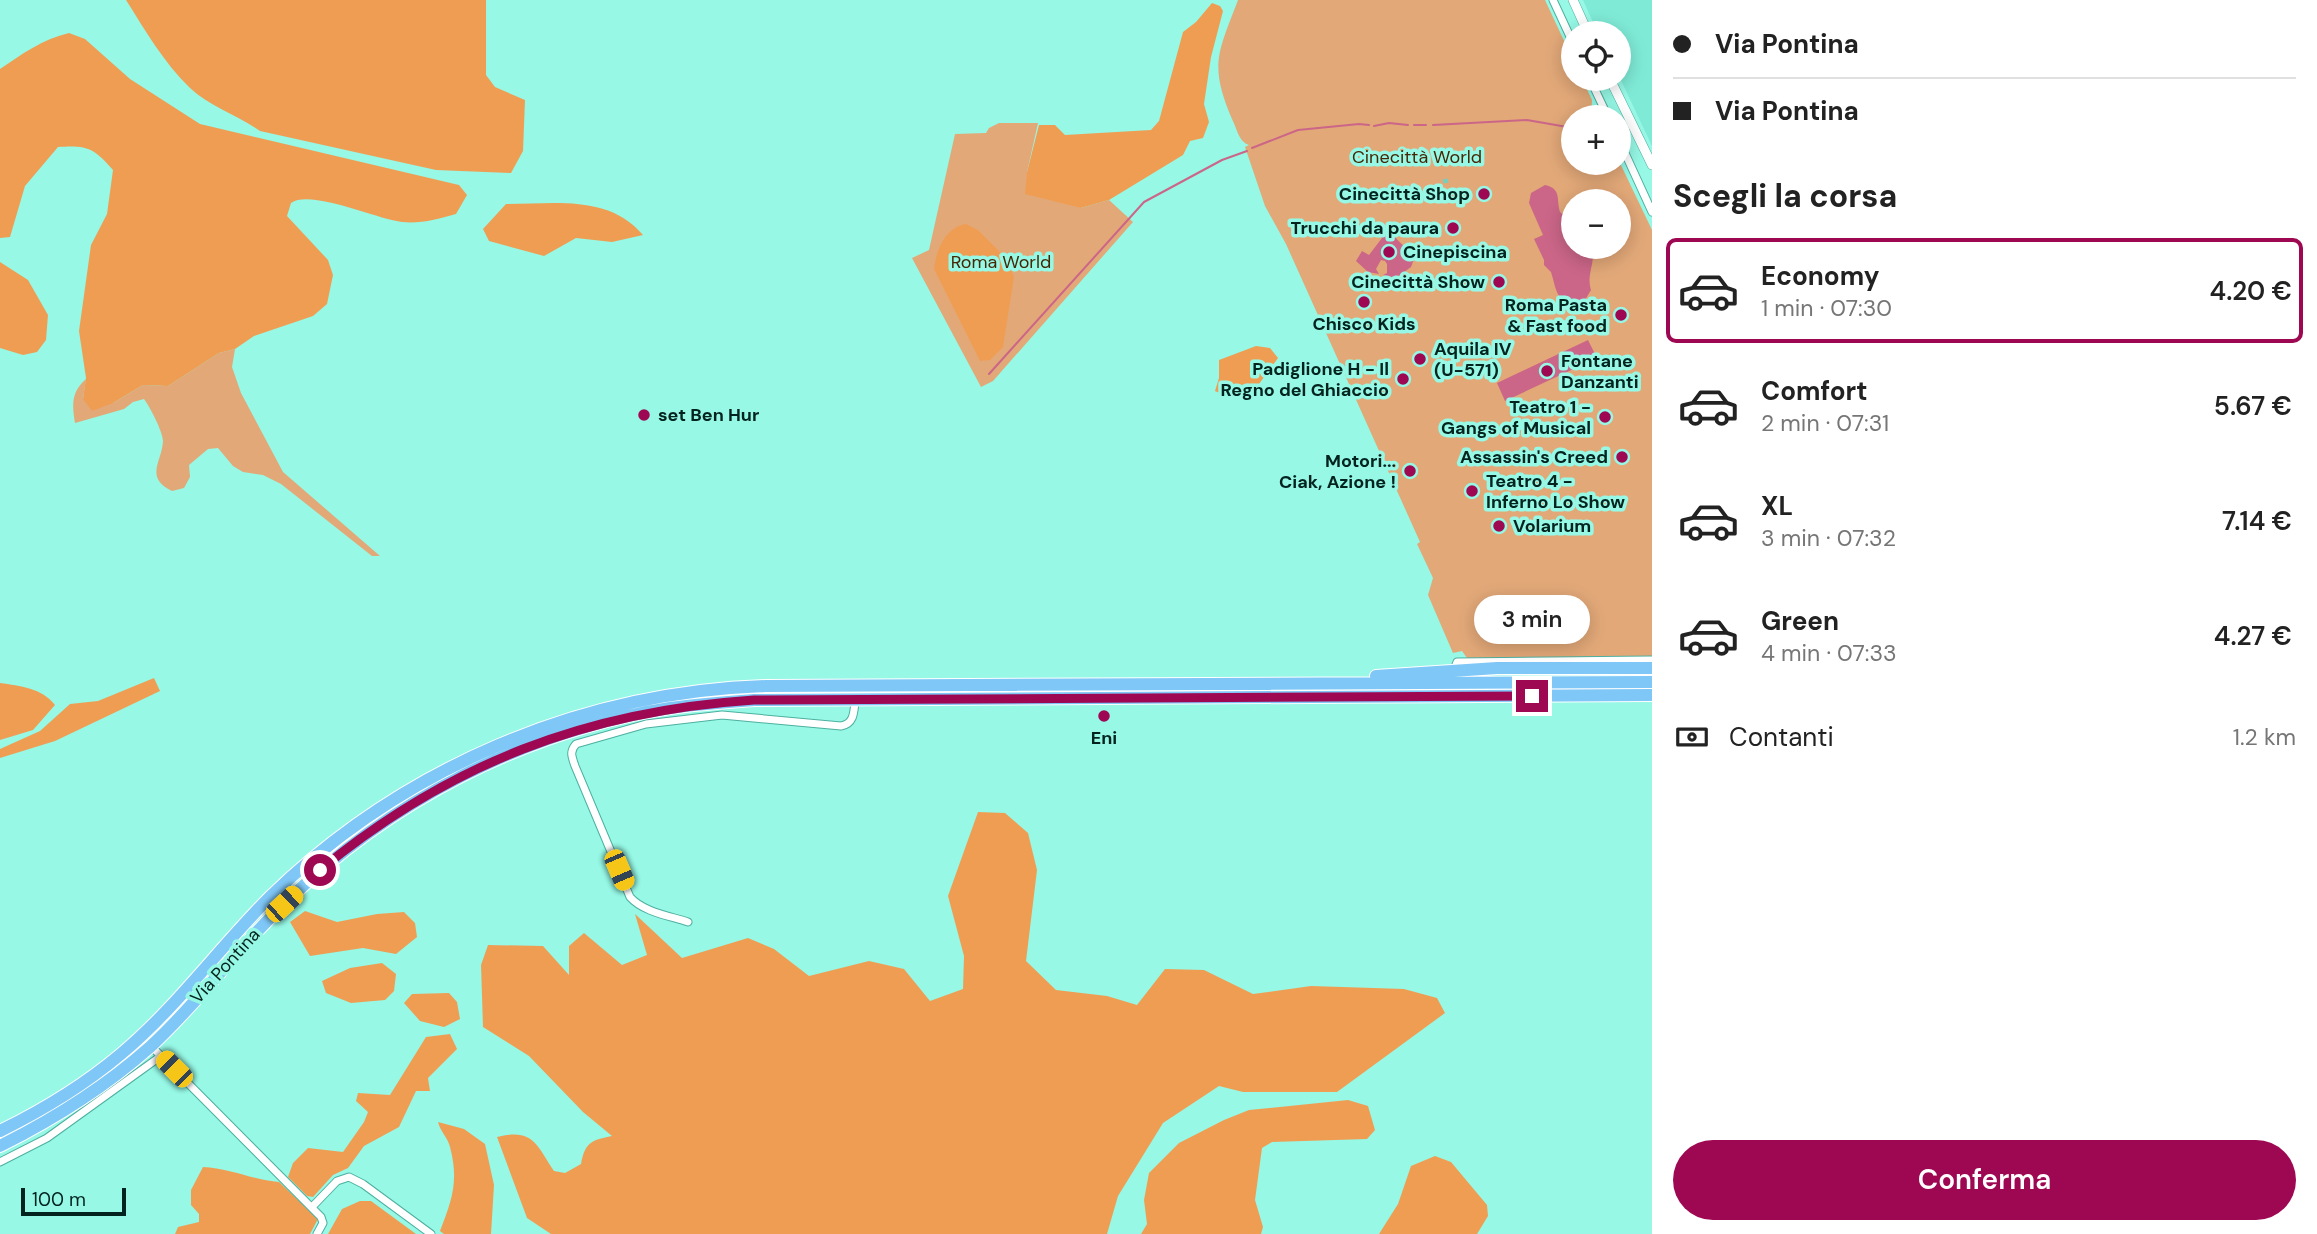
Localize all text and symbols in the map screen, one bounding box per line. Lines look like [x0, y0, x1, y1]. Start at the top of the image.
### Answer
map controls [1561, 21, 1631, 259]
button: locate [1561, 21, 1631, 91]
text: Via Pontina [1715, 27, 1859, 61]
text: Via Pontina [1715, 94, 1859, 128]
button: + [1561, 105, 1631, 175]
park label: Cinecittà World [1352, 145, 1482, 169]
text: Scegli la corsa [1673, 175, 1897, 217]
place label: Cinecittà Shop [1339, 182, 1470, 206]
marker: Cinecittà Shop [1476, 186, 1492, 202]
button: − [1561, 189, 1631, 259]
place label: Trucchi da paura [1291, 216, 1439, 240]
marker: Trucchi da paura [1445, 220, 1461, 236]
place label: Cinepiscina [1403, 240, 1507, 264]
marker: Cinepiscina [1381, 244, 1397, 260]
park label: Roma World [951, 250, 1051, 274]
icon: car [1677, 259, 1740, 322]
text: Economy [1761, 259, 1879, 293]
place label: Cinecittà Show [1351, 270, 1485, 294]
marker: Cinecittà Show [1491, 274, 1507, 290]
text: 4.20 € [2210, 274, 2292, 308]
place label: Roma Pasta & Fast food [1505, 293, 1607, 338]
text: 1 min · 07:30 [1761, 293, 1892, 323]
marker: Chisco Kids [1356, 294, 1372, 310]
marker: Roma Pasta & Fast food [1613, 307, 1629, 323]
place label: Chisco Kids [1312, 312, 1416, 336]
place label: Aquila IV (U-571) [1434, 337, 1512, 382]
place label: Fontane Danzanti [1561, 349, 1639, 394]
marker: Aquila IV (U-571) [1412, 351, 1428, 367]
place label: Padiglione H - Il Regno del Ghiaccio [1221, 357, 1389, 402]
marker: Fontane Danzanti [1539, 363, 1555, 379]
marker: Padiglione H - Il Regno del Ghiaccio [1395, 371, 1411, 387]
icon: car [1677, 374, 1740, 437]
text: Comfort [1761, 374, 1867, 408]
text: 5.67 € [2214, 389, 2292, 423]
place label: Teatro 1 - Gangs of Musical [1441, 395, 1591, 440]
place label: set Ben Hur [658, 403, 759, 427]
marker: set Ben Hur [636, 407, 652, 423]
text: 2 min · 07:31 [1761, 408, 1889, 438]
marker: Teatro 1 - Gangs of Musical [1597, 409, 1613, 425]
place label: Assassin's Creed [1460, 445, 1608, 469]
place label: Motori... Ciak, Azione ! [1279, 449, 1396, 494]
marker: Assassin's Creed [1614, 449, 1630, 465]
marker: Motori... Ciak, Azione ! [1402, 463, 1418, 479]
place label: Teatro 4 - Inferno Lo Show [1486, 469, 1625, 514]
marker: Teatro 4 - Inferno Lo Show [1464, 483, 1480, 499]
icon: car [1677, 489, 1740, 552]
text: XL [1761, 489, 1793, 523]
text: 7.14 € [2222, 504, 2292, 538]
place label: Volarium [1513, 514, 1591, 538]
marker: Volarium [1491, 518, 1507, 534]
text: 3 min · 07:32 [1761, 523, 1896, 553]
callout: 3 min [1474, 594, 1590, 644]
text: 3 min [1502, 604, 1562, 634]
icon: car [1677, 604, 1740, 667]
text: Green [1761, 604, 1839, 638]
text: 4.27 € [2214, 619, 2292, 653]
text: 4 min · 07:33 [1761, 638, 1897, 668]
route end [1516, 680, 1548, 712]
marker: Eni [1096, 708, 1112, 724]
icon: cash [1673, 718, 1711, 756]
text: Contanti [1729, 720, 1834, 754]
text: 1.2 km [2233, 722, 2296, 752]
place label: Eni [1091, 726, 1117, 750]
car [602, 847, 637, 893]
route start [304, 854, 336, 886]
car [262, 882, 307, 926]
street label: Via Pontina [185, 923, 265, 1009]
car [152, 1047, 197, 1091]
button: Conferma [1673, 1140, 2296, 1220]
scale bar [21, 1185, 126, 1217]
text: 100 m [32, 1187, 86, 1212]

